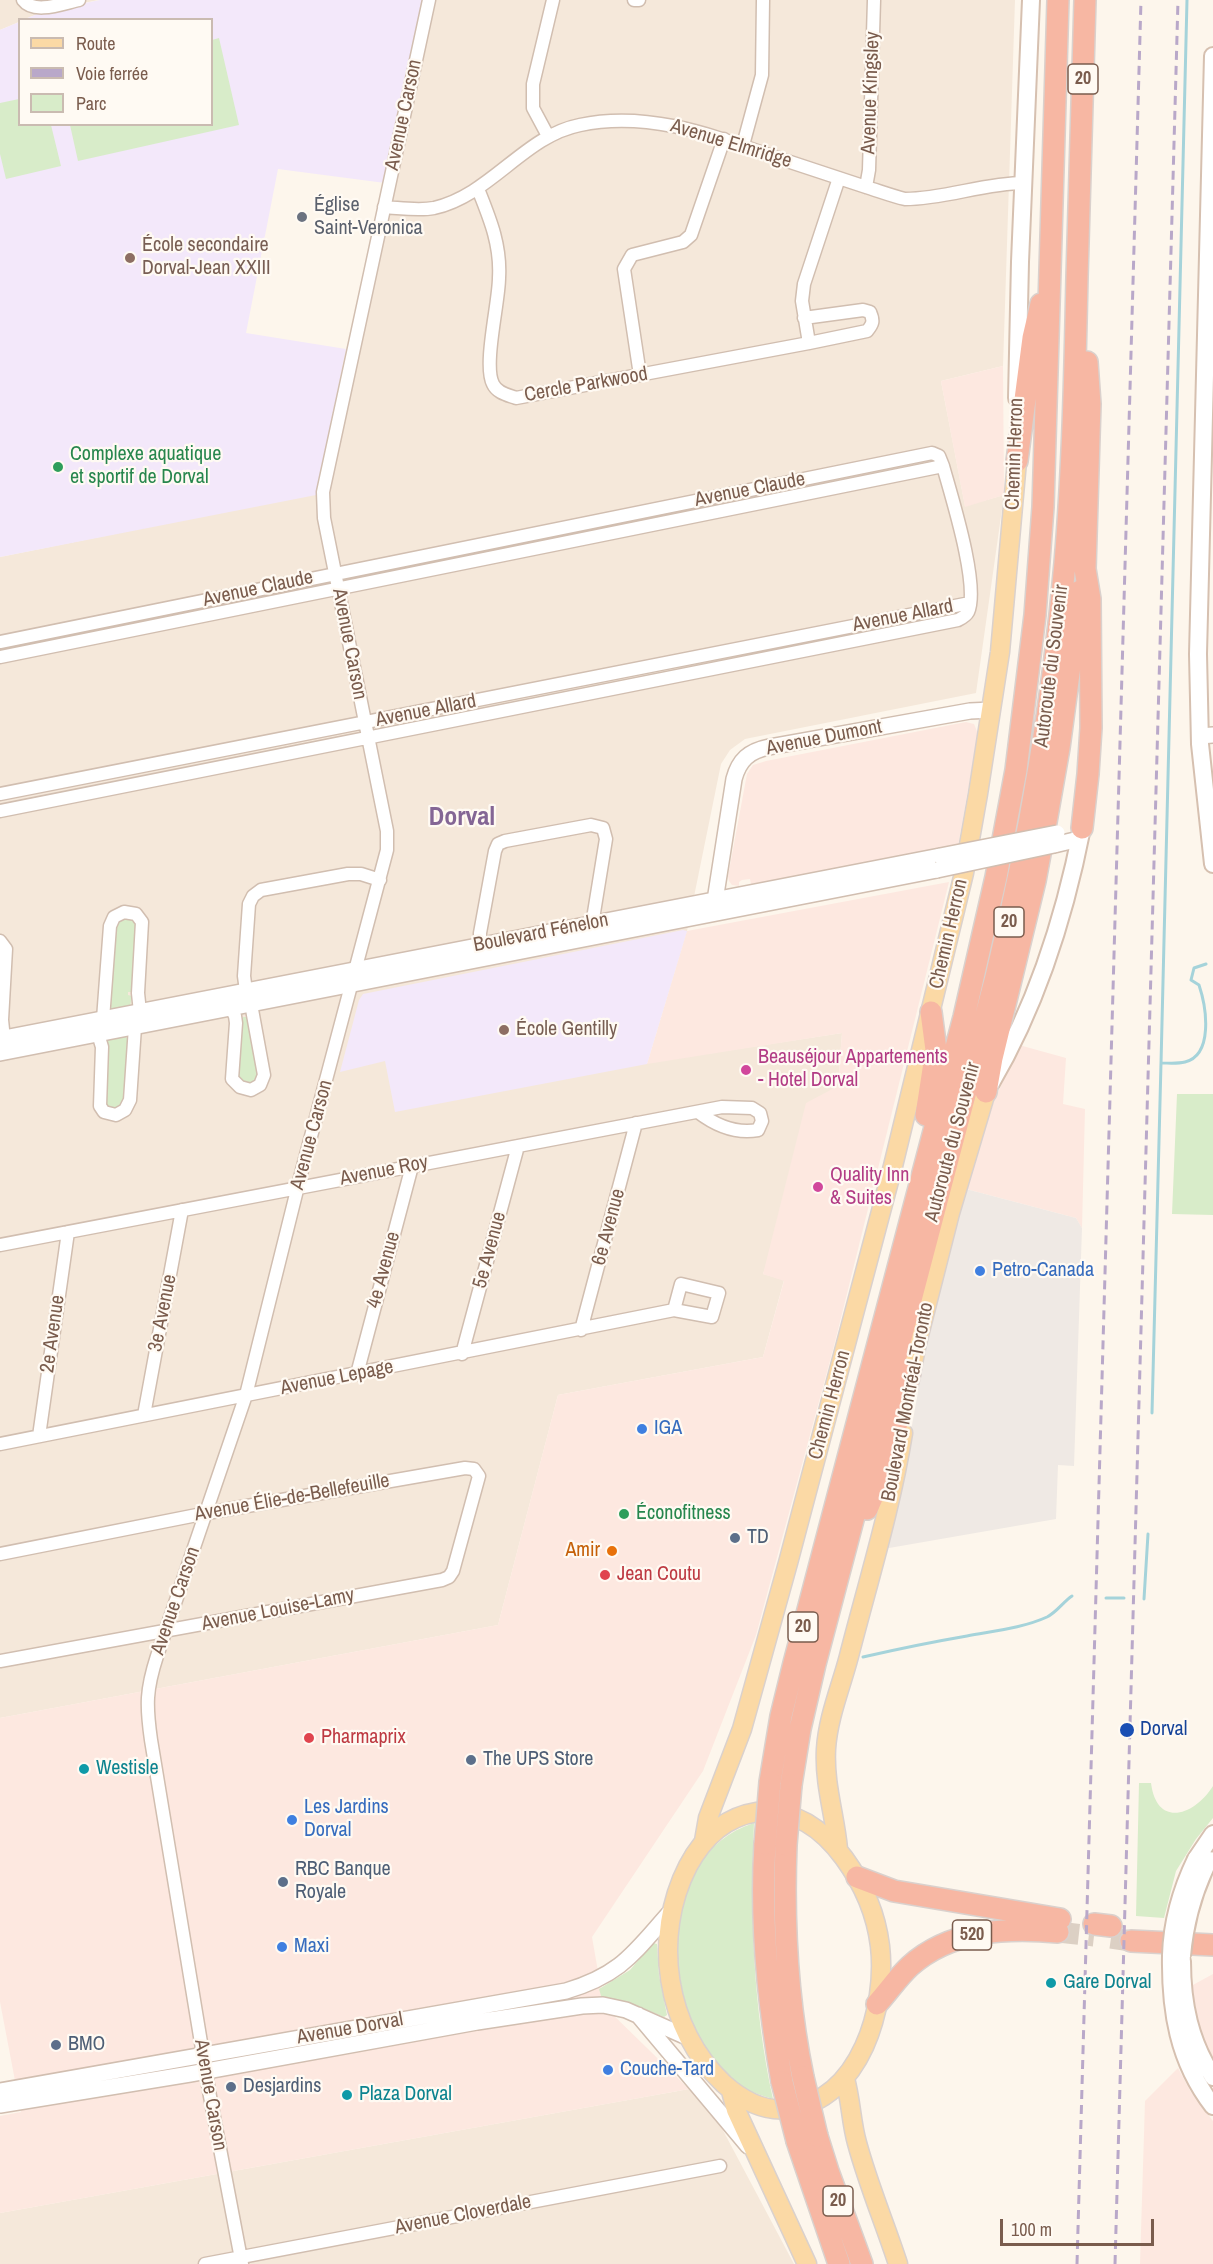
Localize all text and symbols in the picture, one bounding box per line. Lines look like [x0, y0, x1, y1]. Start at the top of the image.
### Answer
legend [18, 18, 213, 126]
text: Route [76, 31, 115, 56]
street label: Avenue Kingsley [857, 31, 885, 155]
street label: Avenue Carson [381, 57, 427, 173]
text: Voie ferrée [76, 61, 148, 86]
road number: 20 [1068, 64, 1098, 94]
text: Parc [76, 91, 106, 116]
street label: Avenue Elmridge [667, 114, 795, 174]
place label: Église Saint-Veronica [314, 194, 422, 241]
marker: Église Saint-Veronica [295, 210, 309, 224]
place label: École secondaire Dorval-Jean XXIII [142, 234, 271, 281]
marker: École secondaire Dorval-Jean XXIII [123, 251, 137, 265]
street label: Cercle Parkwood [522, 362, 650, 408]
street label: Chemin Herron [1001, 398, 1029, 510]
place label: Complexe aquatique et sportif de Dorval [70, 443, 221, 490]
marker: Complexe aquatique et sportif de Dorval [51, 460, 65, 474]
street label: Avenue Claude [693, 468, 807, 512]
street label: Avenue Claude [201, 566, 315, 612]
street label: Autoroute du Souvenir [1030, 583, 1074, 749]
street label: Avenue Carson [326, 586, 372, 702]
street label: Avenue Allard [851, 595, 955, 637]
street label: Avenue Allard [374, 690, 478, 732]
street label: Avenue Dumont [764, 715, 884, 761]
district label: Dorval [429, 802, 495, 834]
street label: Chemin Herron [925, 877, 973, 991]
road number: 20 [994, 907, 1024, 937]
street label: Boulevard Fénelon [472, 908, 610, 958]
place label: École Gentilly [516, 1018, 617, 1042]
marker: École Gentilly [497, 1023, 511, 1037]
place label: Beauséjour Appartements - Hotel Dorval [758, 1046, 948, 1093]
street label: Autoroute du Souvenir [920, 1060, 986, 1224]
marker: Beauséjour Appartements - Hotel Dorval [739, 1063, 753, 1077]
street label: Avenue Carson [286, 1077, 338, 1193]
street label: Avenue Roy [338, 1151, 430, 1191]
place label: Quality Inn & Suites [830, 1164, 909, 1211]
marker: Quality Inn & Suites [811, 1180, 825, 1194]
street label: 6e Avenue [587, 1186, 631, 1268]
street label: 5e Avenue [468, 1209, 512, 1291]
street label: 4e Avenue [362, 1229, 406, 1311]
place label: Petro-Canada [992, 1259, 1094, 1283]
marker: Petro-Canada [973, 1264, 987, 1278]
street label: 3e Avenue [144, 1272, 182, 1354]
street label: 2e Avenue [36, 1294, 70, 1374]
street label: Boulevard Montréal-Toronto [877, 1300, 939, 1504]
street label: Chemin Herron [804, 1348, 856, 1462]
street label: Avenue Lepage [278, 1355, 396, 1401]
place label: IGA [654, 1417, 682, 1441]
marker: IGA [635, 1422, 649, 1436]
street label: Avenue Élie-de-Bellefeuille [193, 1469, 391, 1527]
place label: Éconofitness [636, 1502, 731, 1526]
marker: Éconofitness [617, 1507, 631, 1521]
place label: TD [747, 1526, 769, 1550]
marker: TD [728, 1531, 742, 1545]
place label: Amir [565, 1539, 600, 1563]
street label: Avenue Carson [146, 1544, 206, 1658]
marker: Amir [605, 1544, 619, 1558]
place label: Jean Coutu [617, 1563, 701, 1587]
marker: Jean Coutu [598, 1568, 612, 1582]
street label: Avenue Louise-Lamy [200, 1583, 356, 1637]
road number: 20 [788, 1612, 818, 1642]
place label: Dorval [1140, 1718, 1187, 1742]
marker: Dorval [1118, 1721, 1136, 1739]
place label: Pharmaprix [321, 1726, 406, 1750]
marker: Pharmaprix [302, 1731, 316, 1745]
place label: The UPS Store [483, 1748, 593, 1772]
marker: The UPS Store [464, 1753, 478, 1767]
place label: Westisle [96, 1757, 159, 1781]
marker: Westisle [77, 1762, 91, 1776]
place label: Les Jardins Dorval [304, 1796, 389, 1843]
marker: Les Jardins Dorval [285, 1813, 299, 1827]
place label: RBC Banque Royale [295, 1858, 391, 1905]
marker: RBC Banque Royale [276, 1875, 290, 1889]
road number: 520 [952, 1920, 992, 1950]
place label: Maxi [294, 1935, 330, 1959]
marker: Maxi [275, 1940, 289, 1954]
place label: Gare Dorval [1063, 1971, 1151, 1995]
marker: Gare Dorval [1044, 1976, 1058, 1990]
street label: Avenue Dorval [295, 2008, 405, 2050]
place label: BMO [68, 2033, 105, 2057]
street label: Avenue Carson [188, 2037, 232, 2153]
marker: BMO [49, 2038, 63, 2052]
place label: Couche-Tard [620, 2058, 714, 2082]
marker: Couche-Tard [601, 2063, 615, 2077]
place label: Desjardins [243, 2075, 321, 2099]
marker: Desjardins [224, 2080, 238, 2094]
place label: Plaza Dorval [359, 2083, 452, 2107]
marker: Plaza Dorval [340, 2088, 354, 2102]
road number: 20 [823, 2186, 853, 2216]
street label: Avenue Cloverdale [393, 2190, 533, 2240]
scale bar [1003, 2207, 1158, 2245]
text: 100 m [1011, 2217, 1052, 2242]

